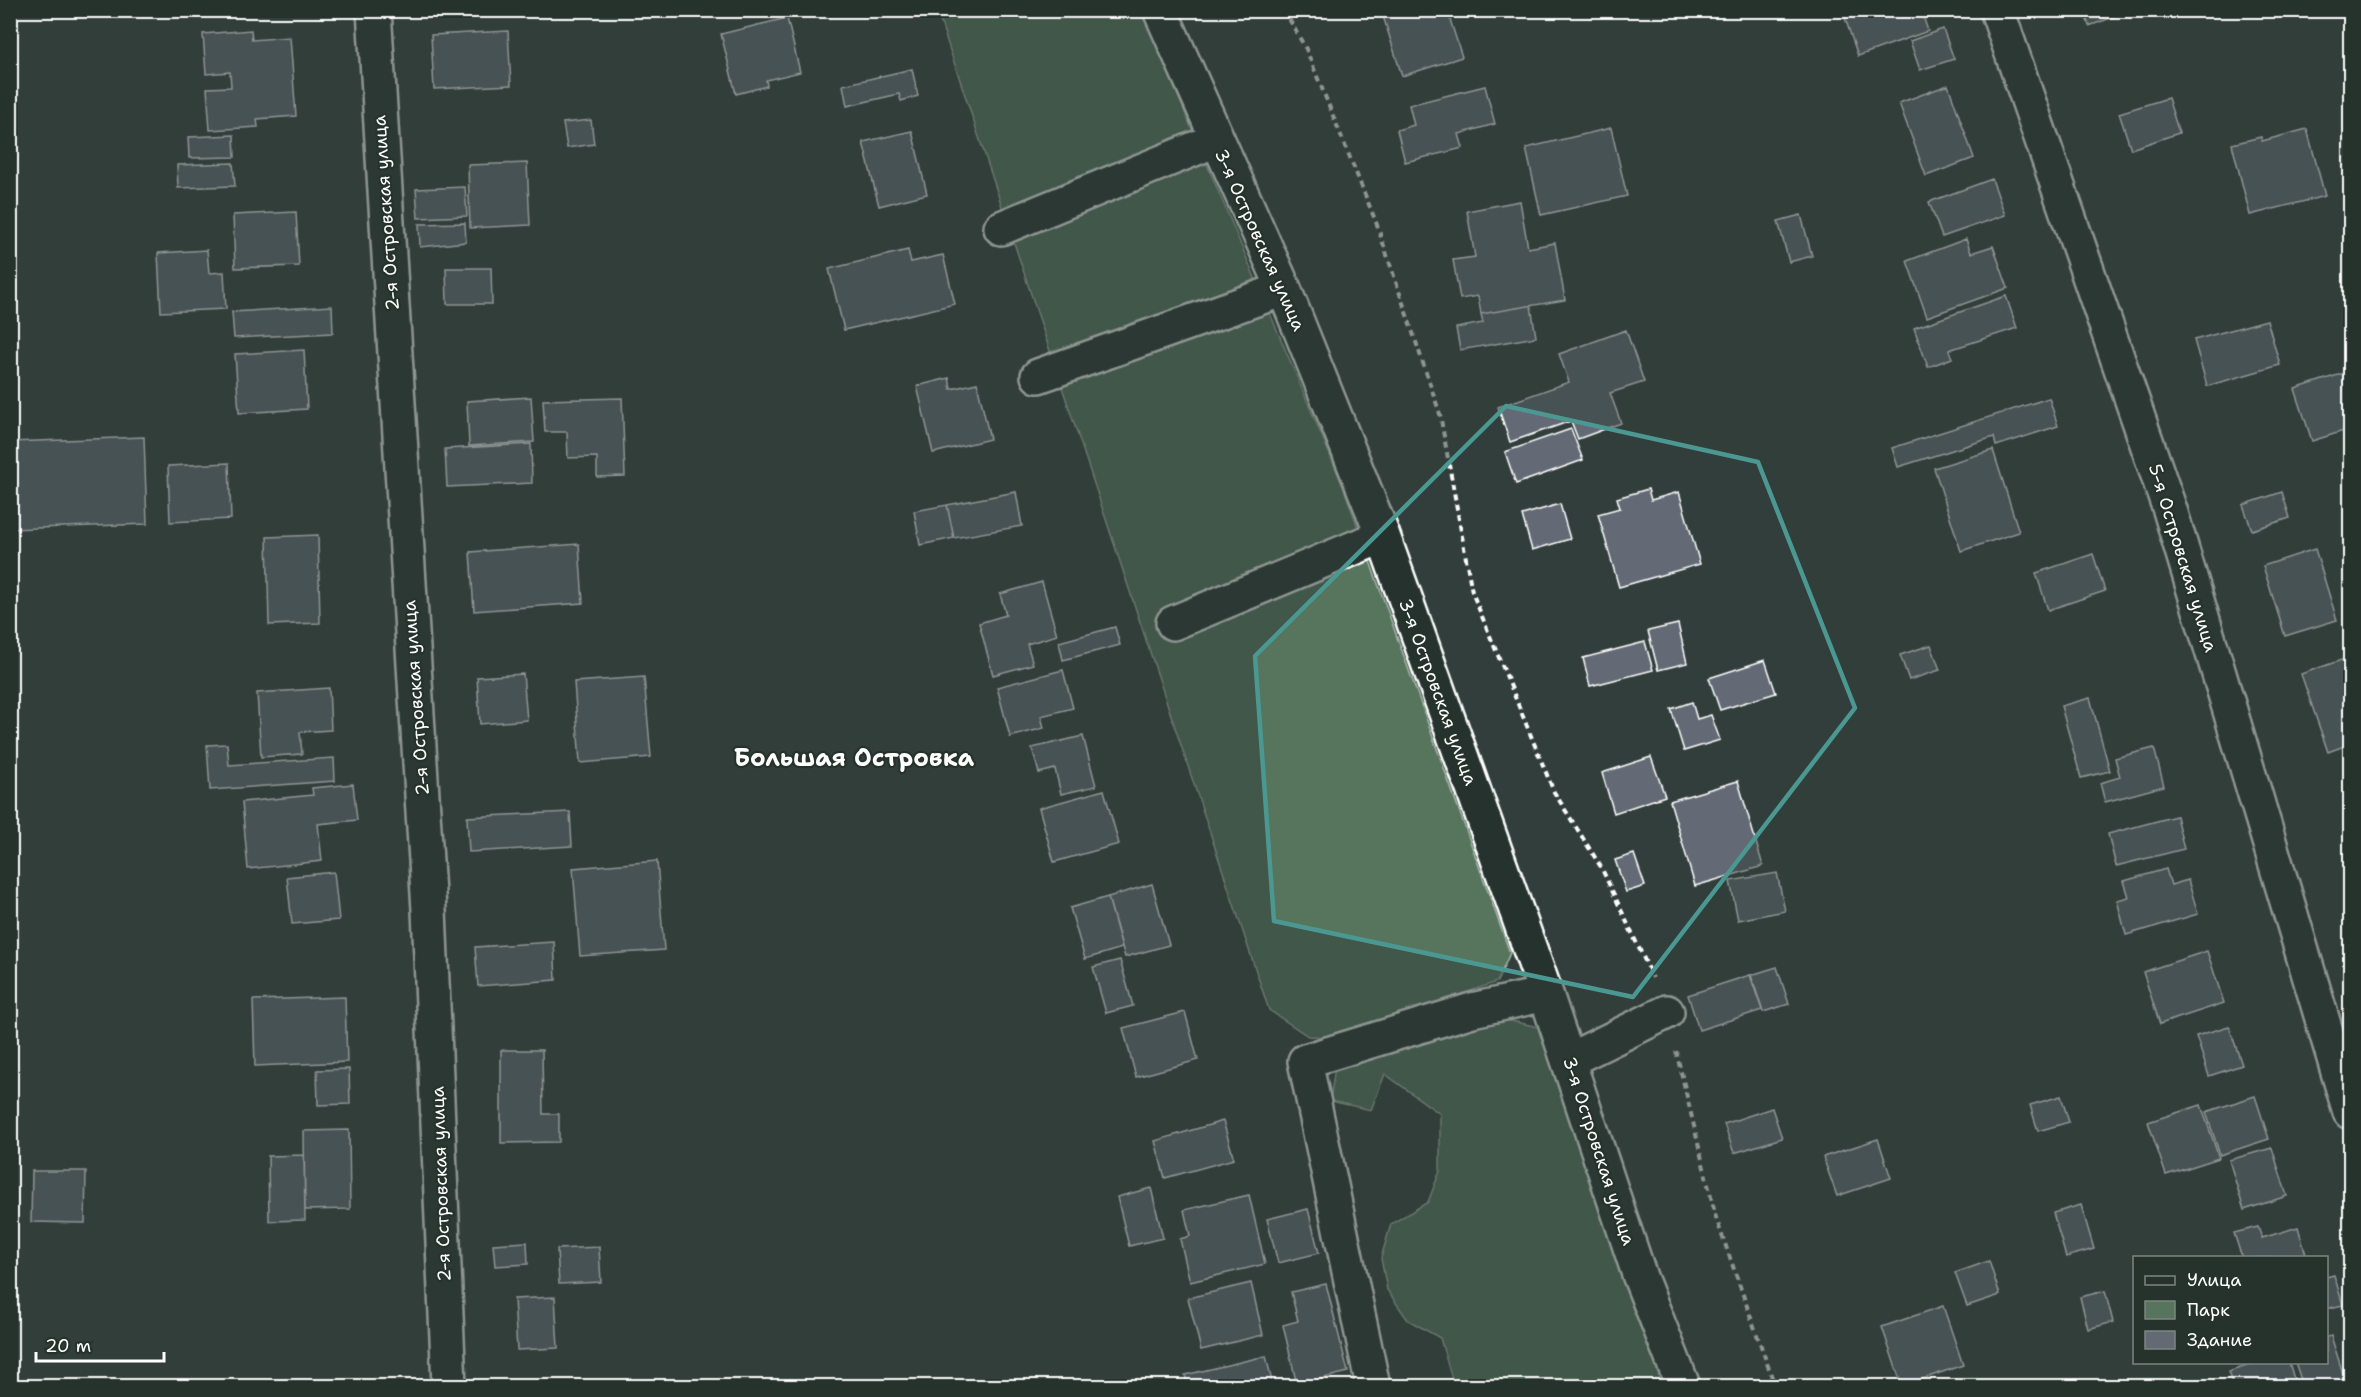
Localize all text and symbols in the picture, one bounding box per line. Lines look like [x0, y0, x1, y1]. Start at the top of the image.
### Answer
street label: 2-я Островская улица [367, 115, 405, 311]
street label: 3-я Островская улица [1209, 145, 1311, 335]
street label: 5-я Островская улица [2143, 461, 2223, 655]
street label: 3-я Островская улица [1393, 595, 1483, 789]
street label: 2-я Островская улица [397, 600, 435, 796]
district label: Большая Островка [734, 742, 975, 774]
street label: 3-я Островская улица [1557, 1054, 1641, 1248]
street label: 2-я Островская улица [426, 1086, 456, 1282]
legend [2133, 1256, 2328, 1364]
text: Улица [2187, 1268, 2241, 1292]
text: Парк [2187, 1298, 2230, 1322]
scale bar [36, 1325, 164, 1363]
text: Здание [2187, 1328, 2252, 1352]
text: 20 m [45, 1334, 91, 1358]

